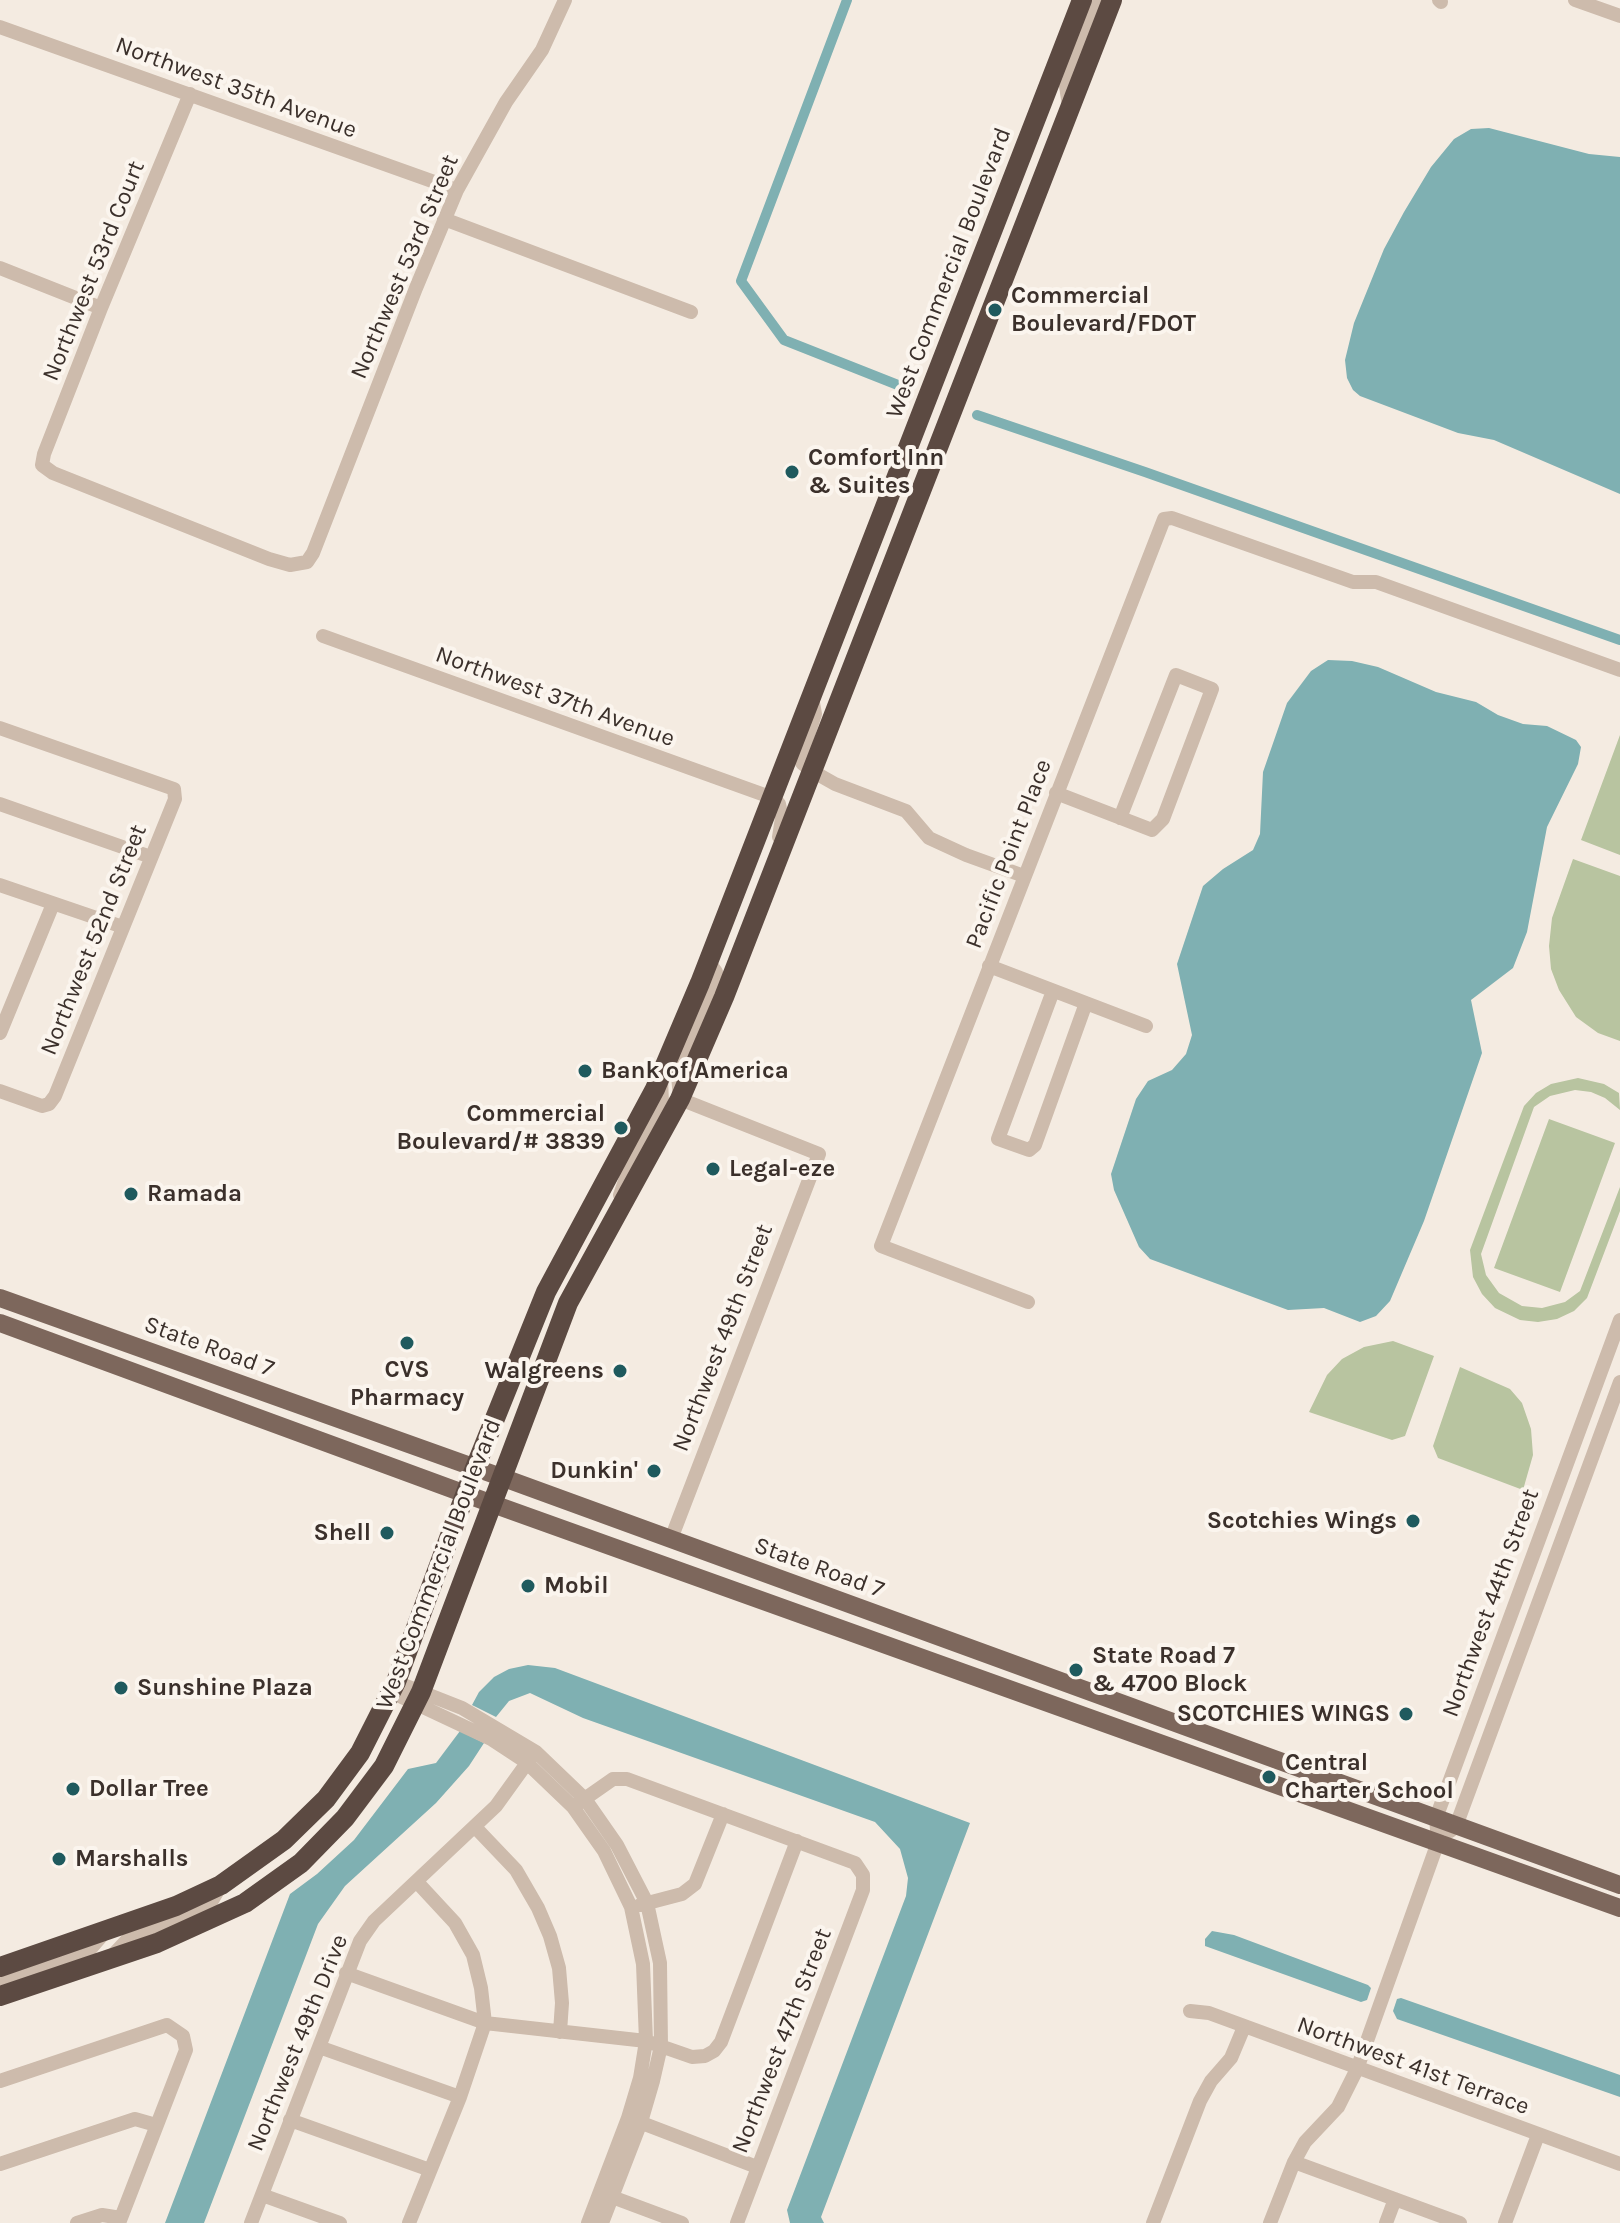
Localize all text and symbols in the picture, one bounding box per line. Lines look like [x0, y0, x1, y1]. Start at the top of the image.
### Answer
street label: Northwest 35th Avenue [111, 31, 361, 145]
street label: West Commercial Boulevard [880, 124, 1018, 422]
street label: Northwest 53rd Street [345, 150, 465, 384]
street label: Northwest 53rd Court [37, 157, 151, 385]
place label: Commercial Boulevard/FDOT [1011, 282, 1196, 338]
marker: Commercial Boulevard/FDOT [986, 301, 1004, 319]
place label: Comfort Inn & Suites [808, 444, 944, 500]
marker: Comfort Inn & Suites [783, 463, 801, 481]
street label: Northwest 37th Avenue [431, 640, 679, 754]
street label: Pacific Point Place [960, 755, 1058, 953]
street label: Northwest 52nd Street [34, 820, 154, 1060]
place label: Bank of America [601, 1057, 789, 1085]
marker: Bank of America [576, 1062, 594, 1080]
place label: Commercial Boulevard/# 3839 [396, 1100, 605, 1156]
marker: Commercial Boulevard/# 3839 [612, 1119, 630, 1137]
place label: Legal-eze [729, 1155, 835, 1183]
marker: Legal-eze [704, 1160, 722, 1178]
place label: Ramada [147, 1180, 242, 1208]
marker: Ramada [122, 1185, 140, 1203]
street label: Northwest 49th Street [666, 1220, 780, 1456]
street label: State Road 7 [140, 1310, 278, 1384]
marker: CVS Pharmacy [398, 1334, 416, 1352]
place label: CVS Pharmacy [350, 1356, 464, 1412]
place label: Walgreens [484, 1357, 604, 1385]
marker: Walgreens [611, 1362, 629, 1380]
street label: West Commercial Boulevard [370, 1415, 508, 1713]
place label: Dunkin' [550, 1457, 638, 1485]
marker: Dunkin' [645, 1462, 663, 1480]
street label: Northwest 44th Street [1436, 1485, 1546, 1721]
place label: Scotchies Wings [1207, 1507, 1397, 1535]
marker: Scotchies Wings [1404, 1512, 1422, 1530]
place label: Shell [313, 1519, 371, 1547]
marker: Shell [378, 1524, 396, 1542]
street label: State Road 7 [750, 1531, 888, 1605]
place label: Mobil [544, 1572, 608, 1600]
marker: Mobil [519, 1577, 537, 1595]
place label: State Road 7 & 4700 Block [1092, 1642, 1247, 1698]
marker: State Road 7 & 4700 Block [1067, 1661, 1085, 1679]
place label: Sunshine Plaza [137, 1674, 313, 1702]
marker: Sunshine Plaza [112, 1679, 130, 1697]
place label: SCOTCHIES WINGS [1177, 1700, 1390, 1728]
marker: SCOTCHIES WINGS [1397, 1705, 1415, 1723]
place label: Central Charter School [1285, 1749, 1454, 1805]
marker: Central Charter School [1260, 1768, 1278, 1786]
place label: Dollar Tree [89, 1775, 209, 1803]
marker: Dollar Tree [64, 1780, 82, 1798]
place label: Marshalls [75, 1845, 188, 1873]
marker: Marshalls [50, 1850, 68, 1868]
street label: Northwest 47th Street [726, 1924, 838, 2158]
street label: Northwest 49th Drive [241, 1930, 355, 2156]
street label: Northwest 41st Terrace [1293, 2011, 1533, 2121]

